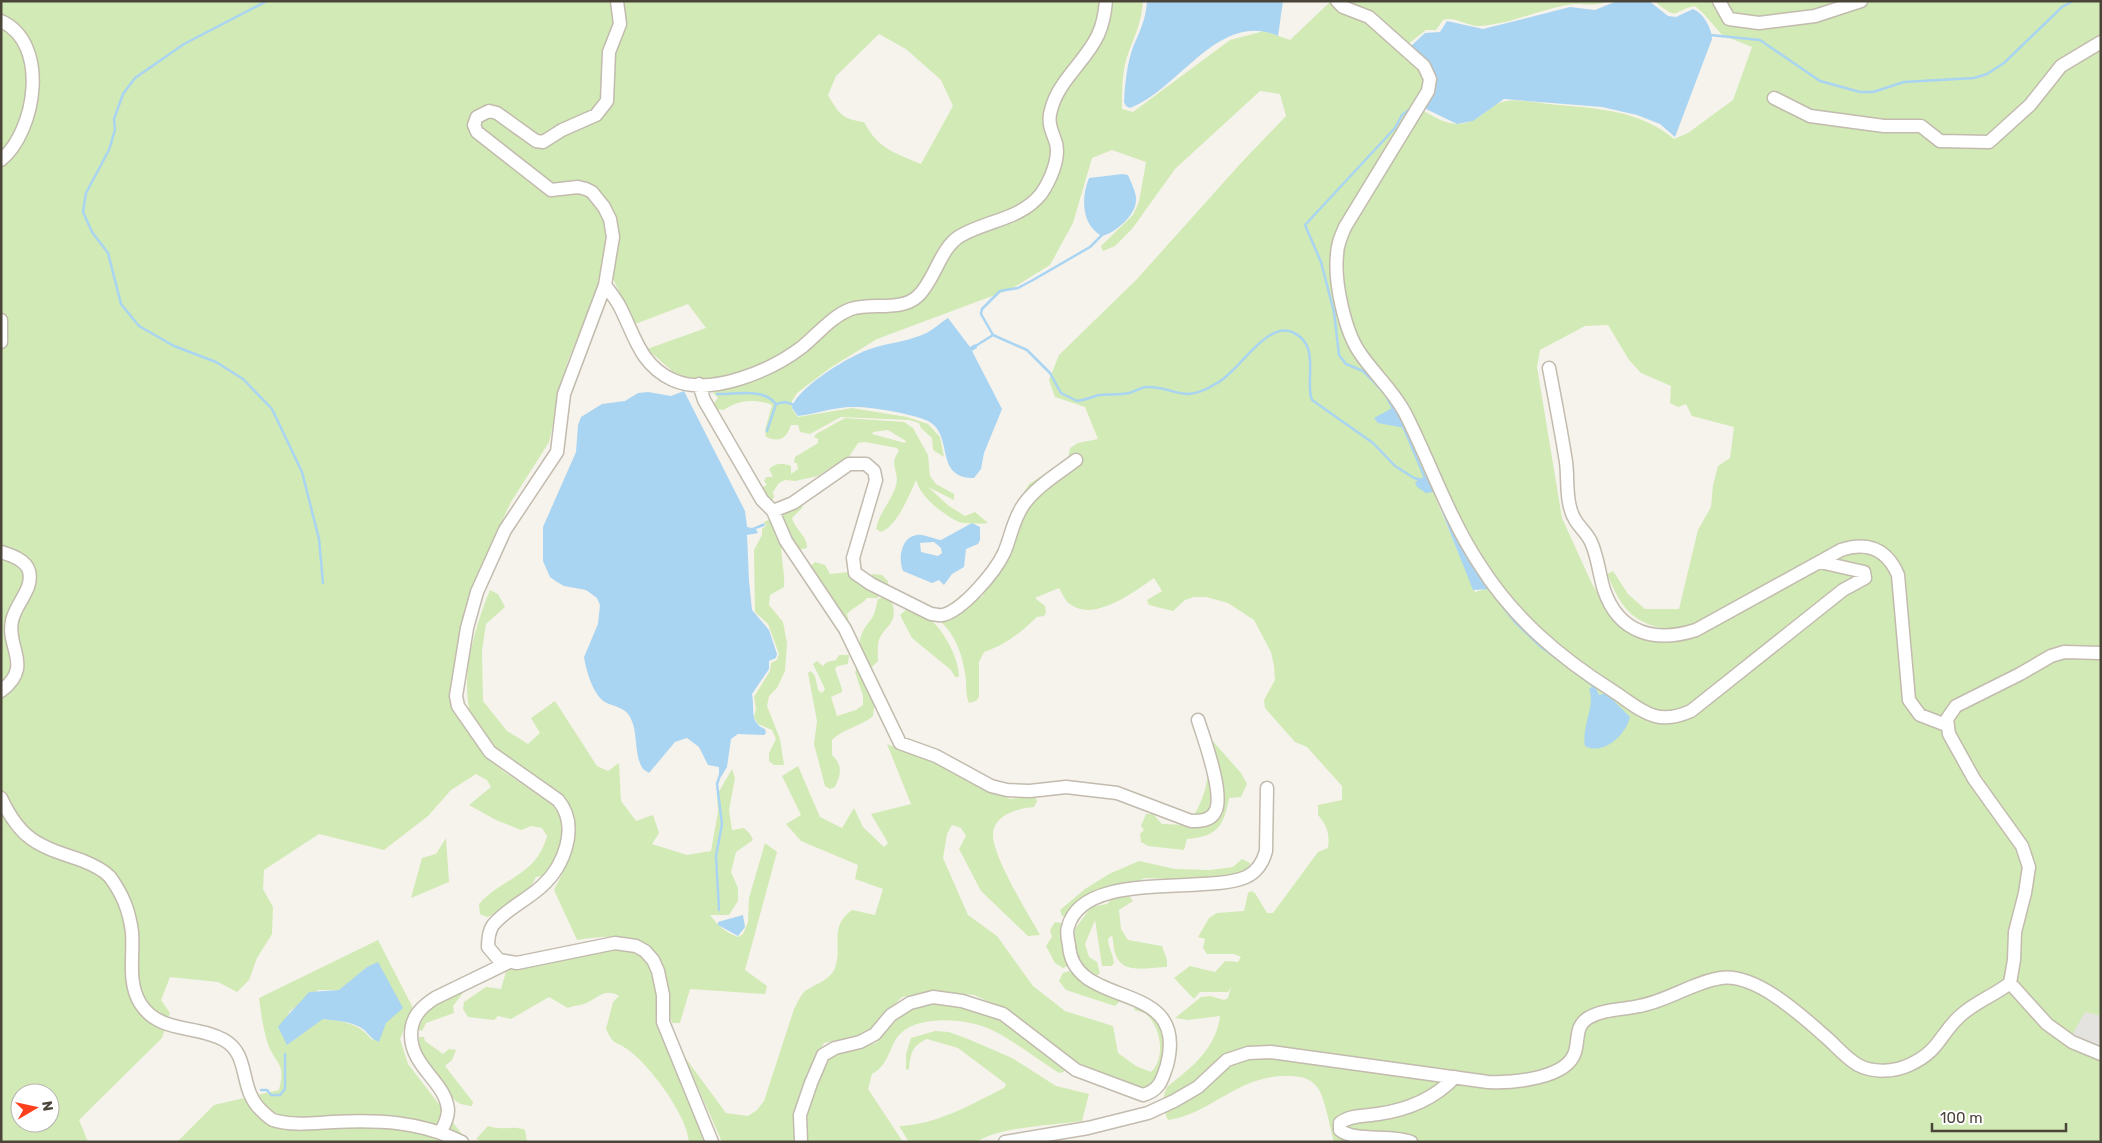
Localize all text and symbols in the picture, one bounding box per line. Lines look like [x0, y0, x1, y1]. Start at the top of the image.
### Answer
north arrow [10, 1083, 60, 1133]
text: N [38, 1100, 57, 1112]
scale bar [1932, 1100, 2066, 1132]
text: 100 m [1940, 1109, 1982, 1127]

